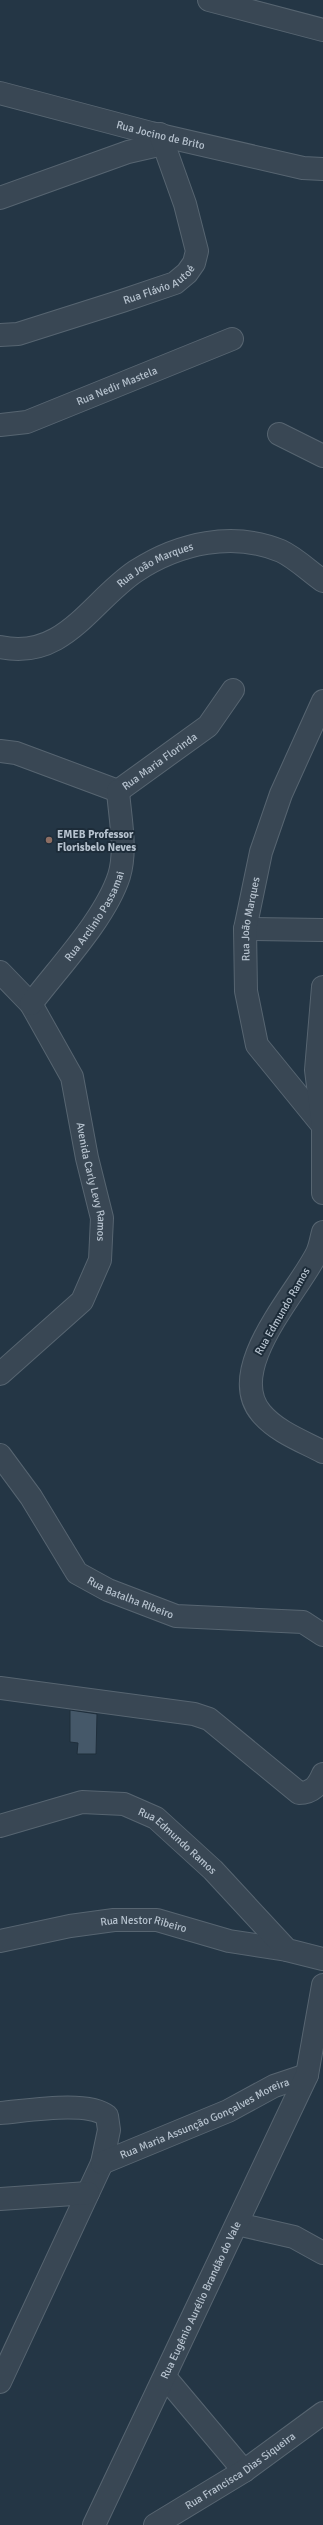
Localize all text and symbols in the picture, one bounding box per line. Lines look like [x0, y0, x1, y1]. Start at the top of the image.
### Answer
street label: Rua Jocino de Brito [115, 118, 206, 152]
street label: Rua Flávio Autoé [122, 263, 198, 307]
street label: Rua Nedir Mastela [75, 364, 160, 408]
street label: Rua João Marques [114, 540, 195, 590]
street label: Rua Maria Florinda [120, 730, 200, 793]
place label: EMEB Professor Florisbelo Neves [57, 828, 136, 854]
marker: EMEB Professor Florisbelo Neves [44, 835, 54, 845]
street label: Rua Arclinio Passamai [62, 870, 127, 964]
street label: Rua João Marques [239, 876, 263, 961]
street label: Avenida Carly Levy Ramos [73, 1121, 108, 1242]
street label: Rua Edmundo Ramos [252, 1265, 313, 1357]
street label: Rua Batalha Ribeiro [85, 1574, 176, 1622]
street label: Rua Edmundo Ramos [136, 1805, 219, 1877]
street label: Rua Nestor Ribeiro [99, 1914, 189, 1935]
street label: Rua Maria Assunção Gonçalves Moreira [118, 2075, 291, 2162]
street label: Rua Eugênio Aurélio Brandão do Vale [158, 2219, 244, 2381]
street label: Rua Francisca Dias Siqueira [183, 2429, 298, 2512]

